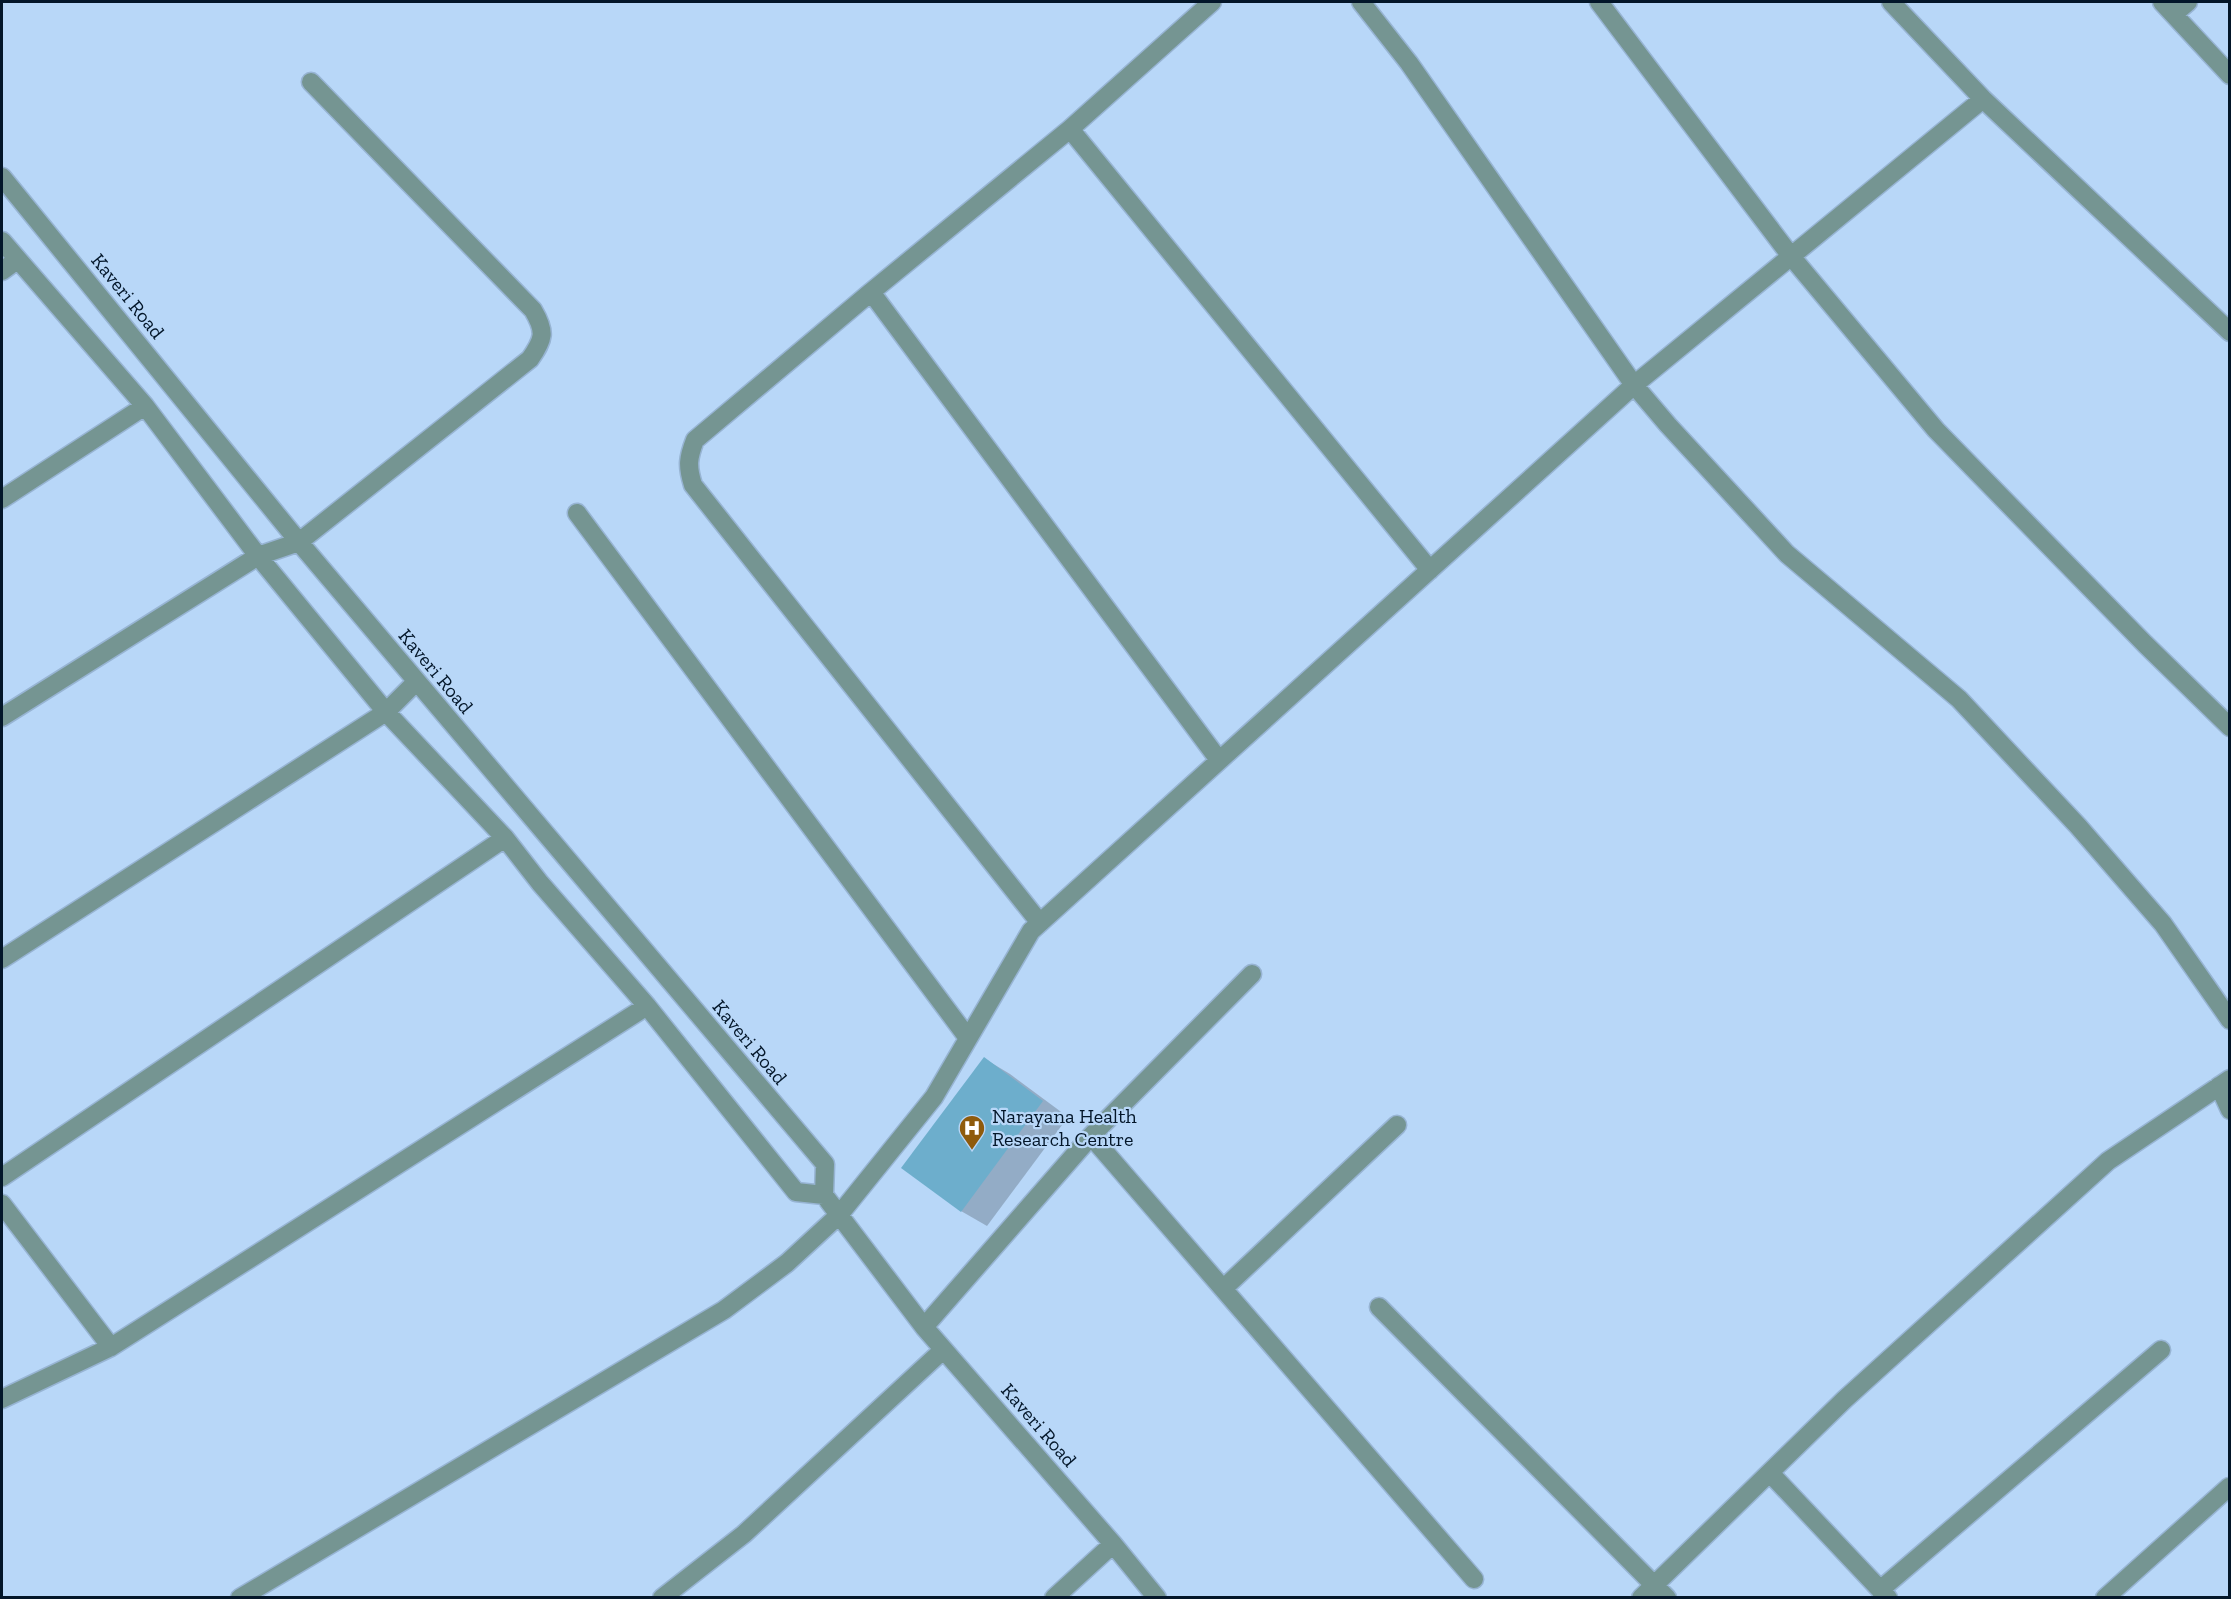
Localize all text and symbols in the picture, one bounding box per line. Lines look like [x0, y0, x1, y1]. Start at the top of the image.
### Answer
street label: Kaveri Road [86, 248, 170, 344]
street label: Kaveri Road [394, 624, 478, 718]
street label: Kaveri Road [708, 995, 792, 1089]
place label: Narayana Health Research Centre [992, 1104, 1138, 1151]
hospital icon: Narayana Health Research Centre [957, 1113, 987, 1151]
street label: Kaveri Road [996, 1378, 1082, 1472]

